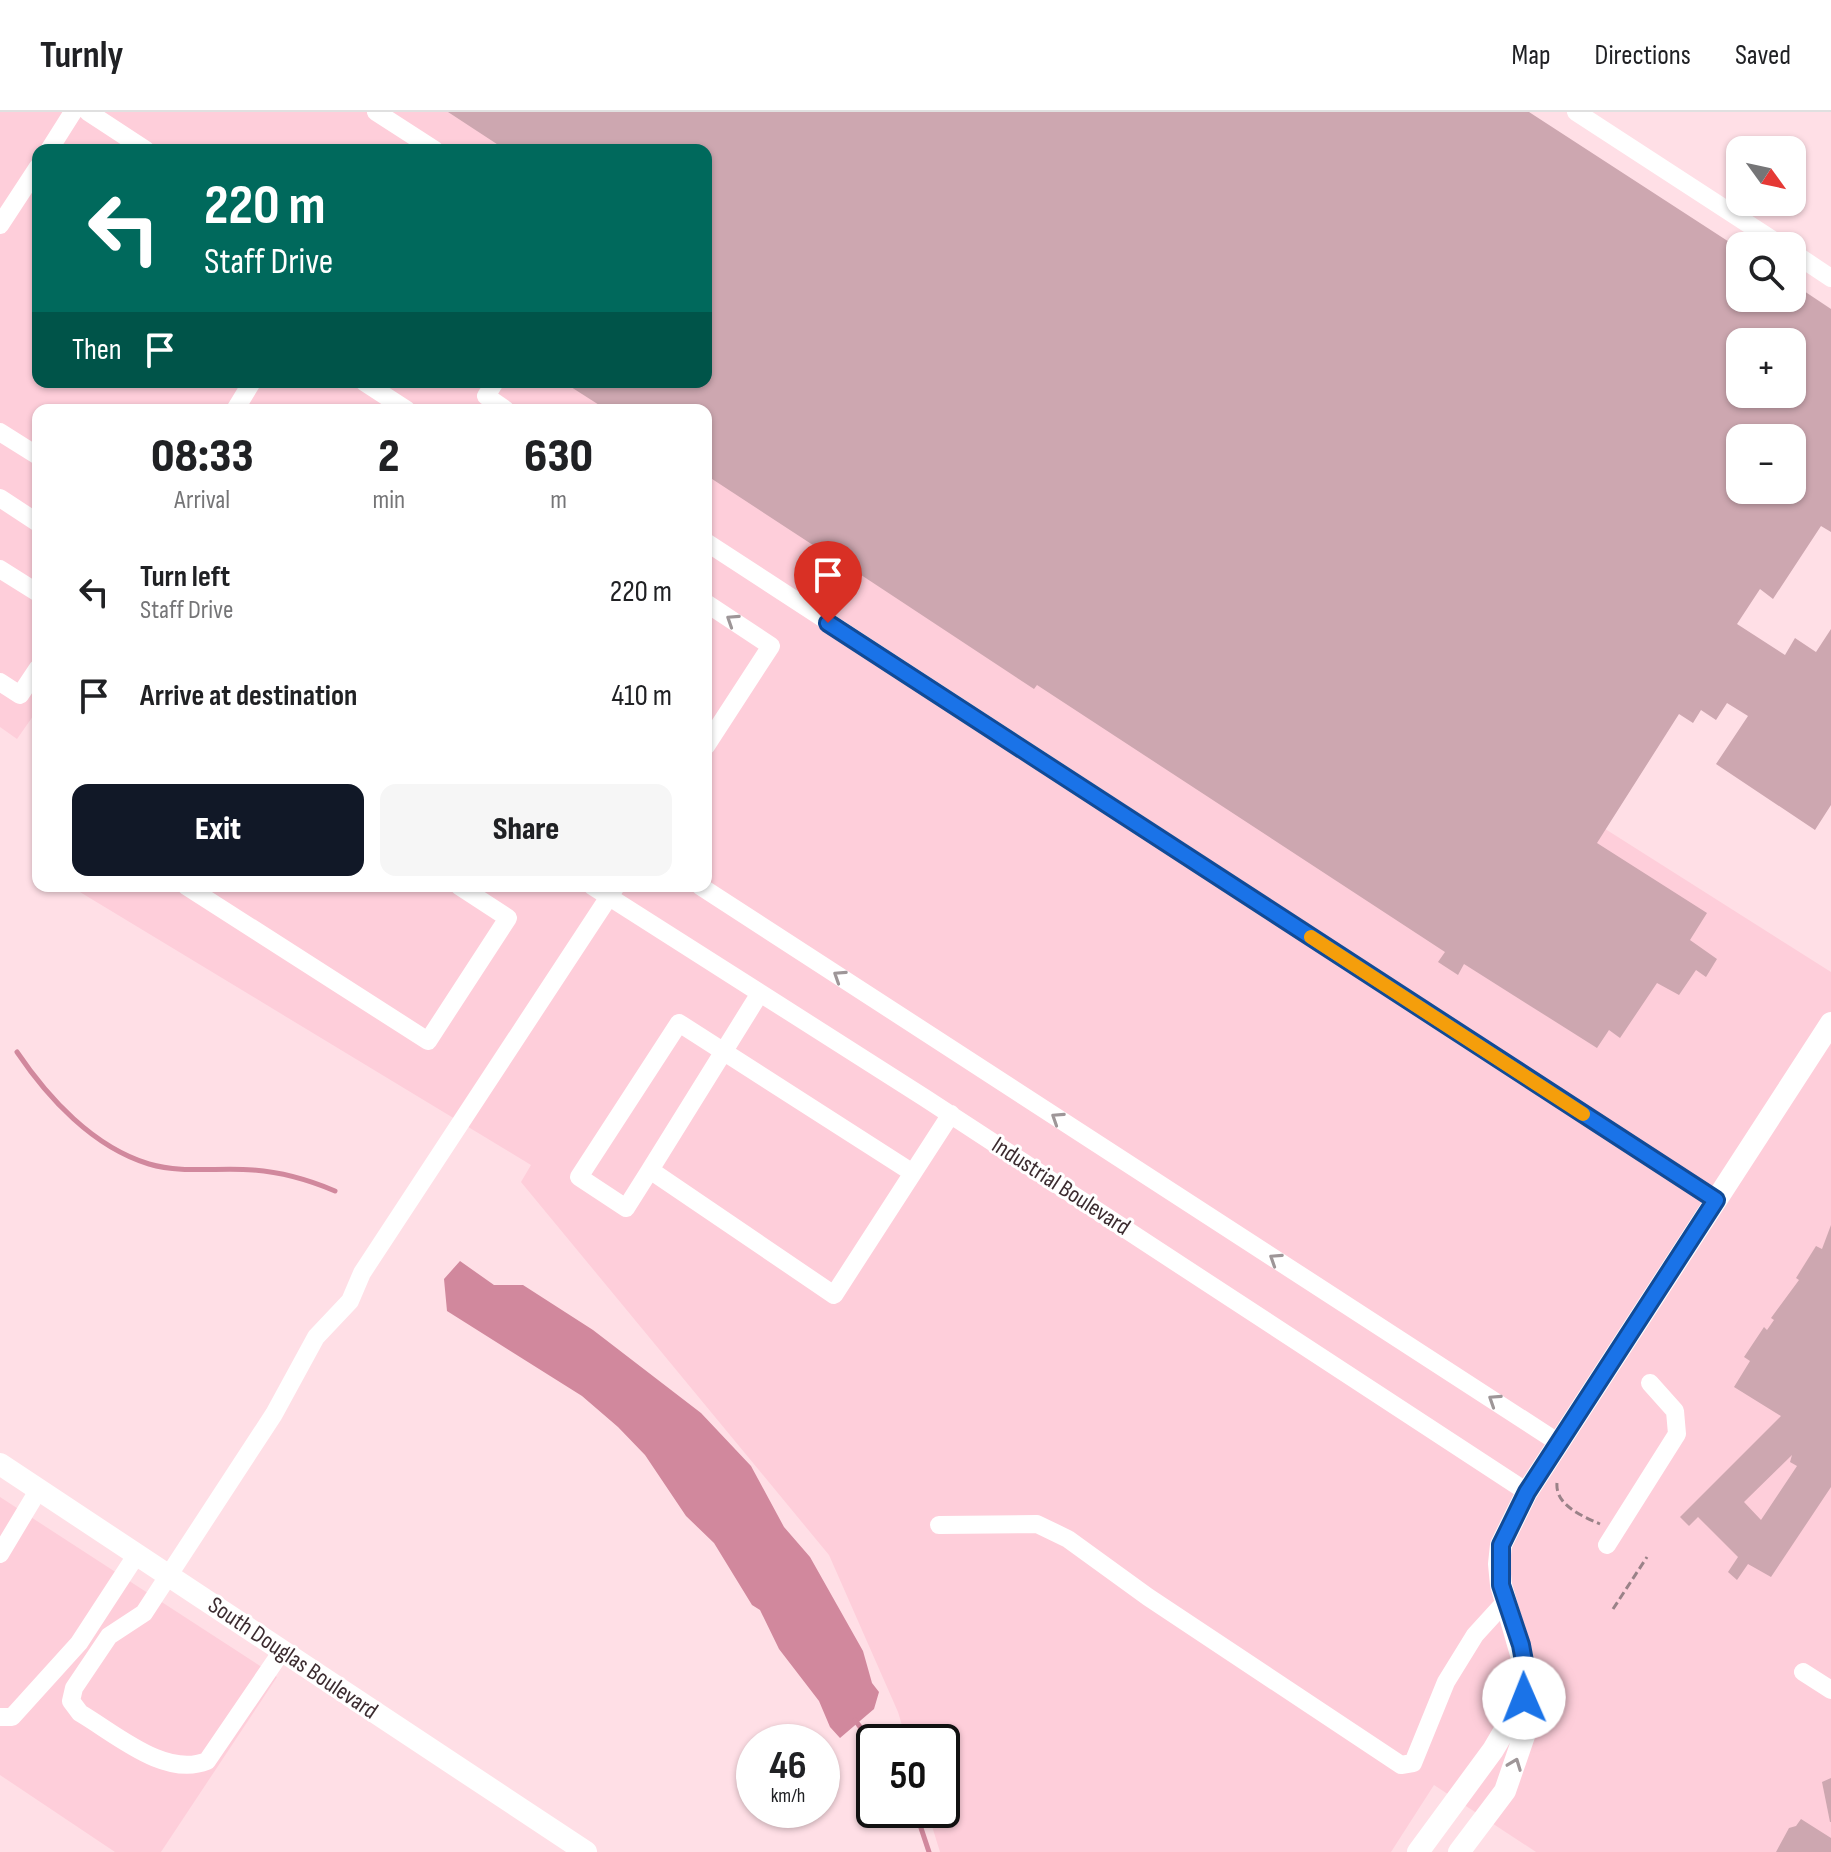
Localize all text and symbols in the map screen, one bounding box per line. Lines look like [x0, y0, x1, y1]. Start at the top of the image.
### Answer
text: Turnly [40, 33, 123, 78]
text: Map [1512, 39, 1551, 72]
text: Directions [1595, 39, 1691, 72]
text: Saved [1735, 39, 1791, 72]
north arrow [1726, 136, 1806, 216]
map controls [1726, 136, 1806, 504]
text: 220 m [204, 173, 326, 240]
icon: left [72, 176, 176, 280]
button: search [1726, 232, 1806, 312]
text: Staff Drive [204, 241, 333, 284]
icon: arrive [138, 328, 182, 372]
button: + [1726, 328, 1806, 408]
text: Then [72, 332, 122, 368]
button: − [1726, 424, 1806, 504]
text: 08:33 [151, 428, 254, 485]
text: 2 [378, 428, 400, 485]
text: 630 [524, 428, 593, 485]
text: Arrival [174, 485, 230, 516]
text: min [373, 485, 405, 516]
text: m [550, 485, 567, 516]
pin [794, 541, 862, 623]
icon: arrive [806, 553, 850, 597]
text: Turn left [140, 559, 230, 595]
icon: left [72, 570, 116, 614]
text: 220 m [610, 574, 672, 610]
text: Staff Drive [140, 595, 233, 626]
one-way arrow [726, 614, 741, 629]
icon: arrive [72, 674, 116, 718]
text: Arrive at destination [140, 678, 357, 714]
text: 410 m [611, 678, 672, 714]
button: Exit [72, 784, 364, 876]
button: Share [380, 784, 672, 876]
one-way arrow [833, 971, 848, 986]
one-way arrow [1051, 1112, 1066, 1127]
street label: Industrial Boulevard [986, 1130, 1136, 1242]
one-way arrow [1270, 1254, 1284, 1269]
one-way arrow [1488, 1395, 1502, 1410]
street label: South Douglas Boulevard [203, 1590, 383, 1726]
position arrow [1482, 1656, 1566, 1740]
speed limit sign: 50 [856, 1724, 960, 1828]
text: 46 [769, 1742, 807, 1790]
one-way arrow [1505, 1758, 1522, 1772]
text: km/h [771, 1784, 805, 1808]

